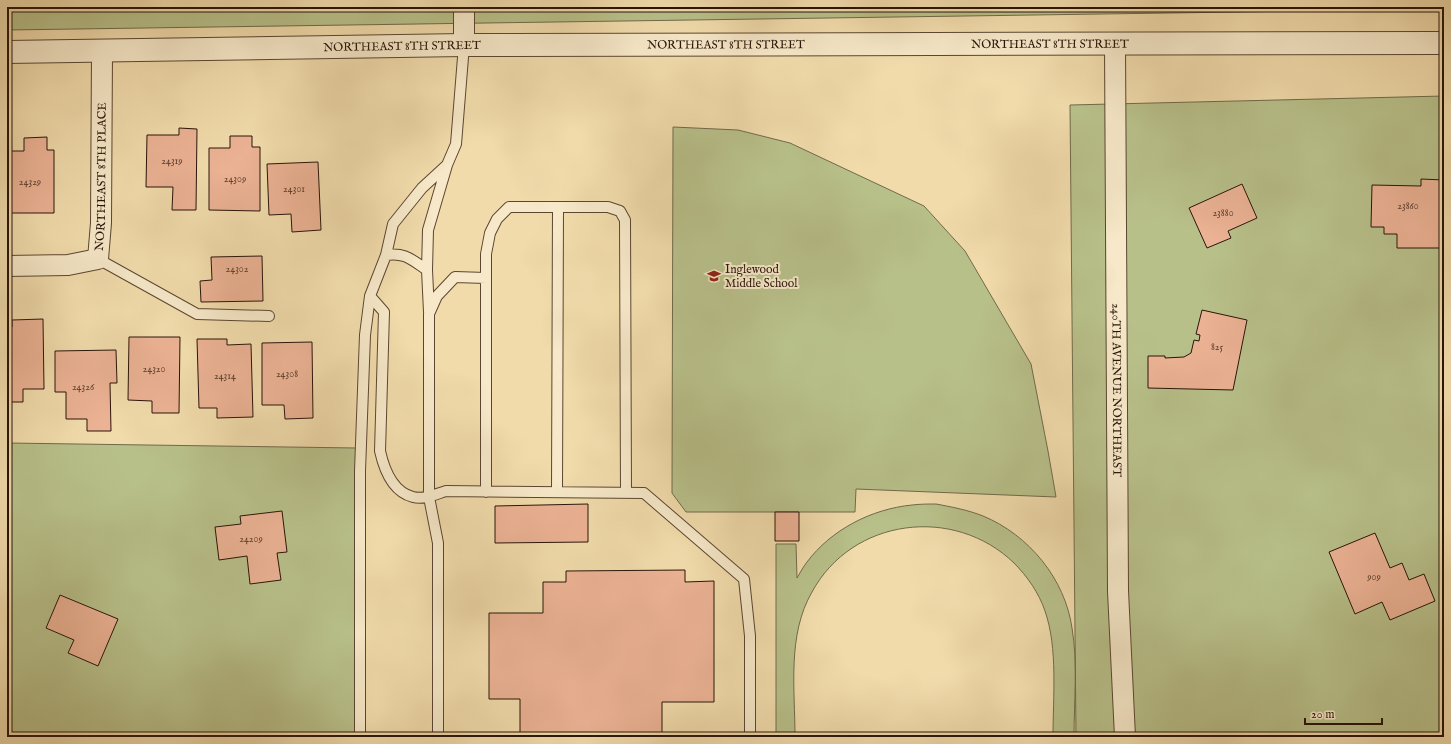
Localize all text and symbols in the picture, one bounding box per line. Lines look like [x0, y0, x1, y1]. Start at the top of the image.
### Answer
street label: NORTHEAST 8TH STREET [971, 36, 1129, 51]
street label: NORTHEAST 8TH STREET [323, 37, 481, 55]
street label: NORTHEAST 8TH STREET [647, 37, 805, 52]
street label: NORTHEAST 8TH PLACE [91, 102, 109, 252]
house number: 24319 [161, 155, 183, 168]
house number: 24309 [224, 173, 246, 186]
house number: 24329 [19, 176, 41, 189]
house number: 24301 [283, 183, 305, 196]
house number: 23860 [1397, 200, 1419, 213]
house number: 23880 [1212, 207, 1234, 220]
place label: Inglewood Middle School [725, 262, 798, 291]
house number: 24302 [226, 263, 249, 276]
school or university icon: Inglewood Middle School [706, 268, 722, 284]
street label: 240TH AVENUE NORTHEAST [1109, 303, 1125, 477]
house number: 825 [1211, 341, 1223, 354]
house number: 24320 [143, 363, 166, 376]
house number: 24308 [276, 368, 298, 381]
house number: 24314 [214, 370, 236, 383]
house number: 24326 [72, 381, 95, 394]
house number: 24209 [239, 533, 263, 546]
house number: 909 [1366, 571, 1381, 584]
scale bar [1305, 700, 1382, 726]
text: 20 m [1311, 707, 1334, 722]

